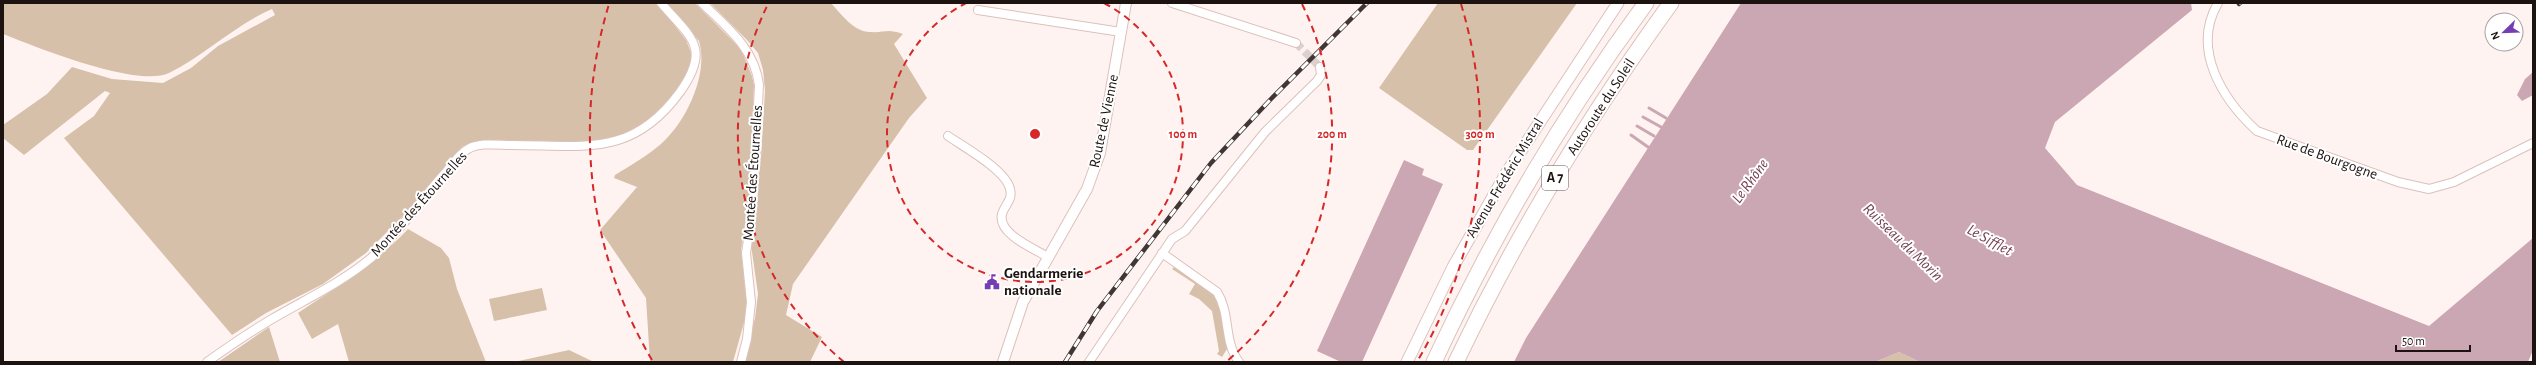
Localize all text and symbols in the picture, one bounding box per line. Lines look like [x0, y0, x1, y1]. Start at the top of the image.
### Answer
north arrow [2484, 12, 2524, 52]
text: N [2489, 30, 2502, 41]
street label: Autoroute du Soleil [1564, 56, 1638, 158]
street label: Route de Vienne [1087, 73, 1121, 169]
street label: Montée des Étournelles [739, 105, 765, 241]
street label: Avenue Frédéric Mistral [1463, 116, 1547, 240]
centre of rings [1028, 127, 1042, 141]
text: 100 m [1169, 128, 1197, 140]
text: 200 m [1317, 128, 1347, 140]
text: 300 m [1465, 128, 1495, 140]
street label: Rue de Bourgogne [2274, 132, 2380, 182]
street label: Montée des Étournelles [366, 147, 470, 259]
water label: Le Rhône [1729, 156, 1771, 206]
road number: A 7 [1542, 166, 1568, 190]
water label: Ruisseau du Morin [1860, 200, 1946, 284]
water label: Le Sifflet [1964, 221, 2016, 259]
place label: Gendarmerie nationale [1004, 266, 1083, 298]
public building icon: Gendarmerie nationale [983, 273, 1001, 291]
scale bar [2396, 327, 2470, 353]
text: 50 m [2402, 335, 2425, 347]

